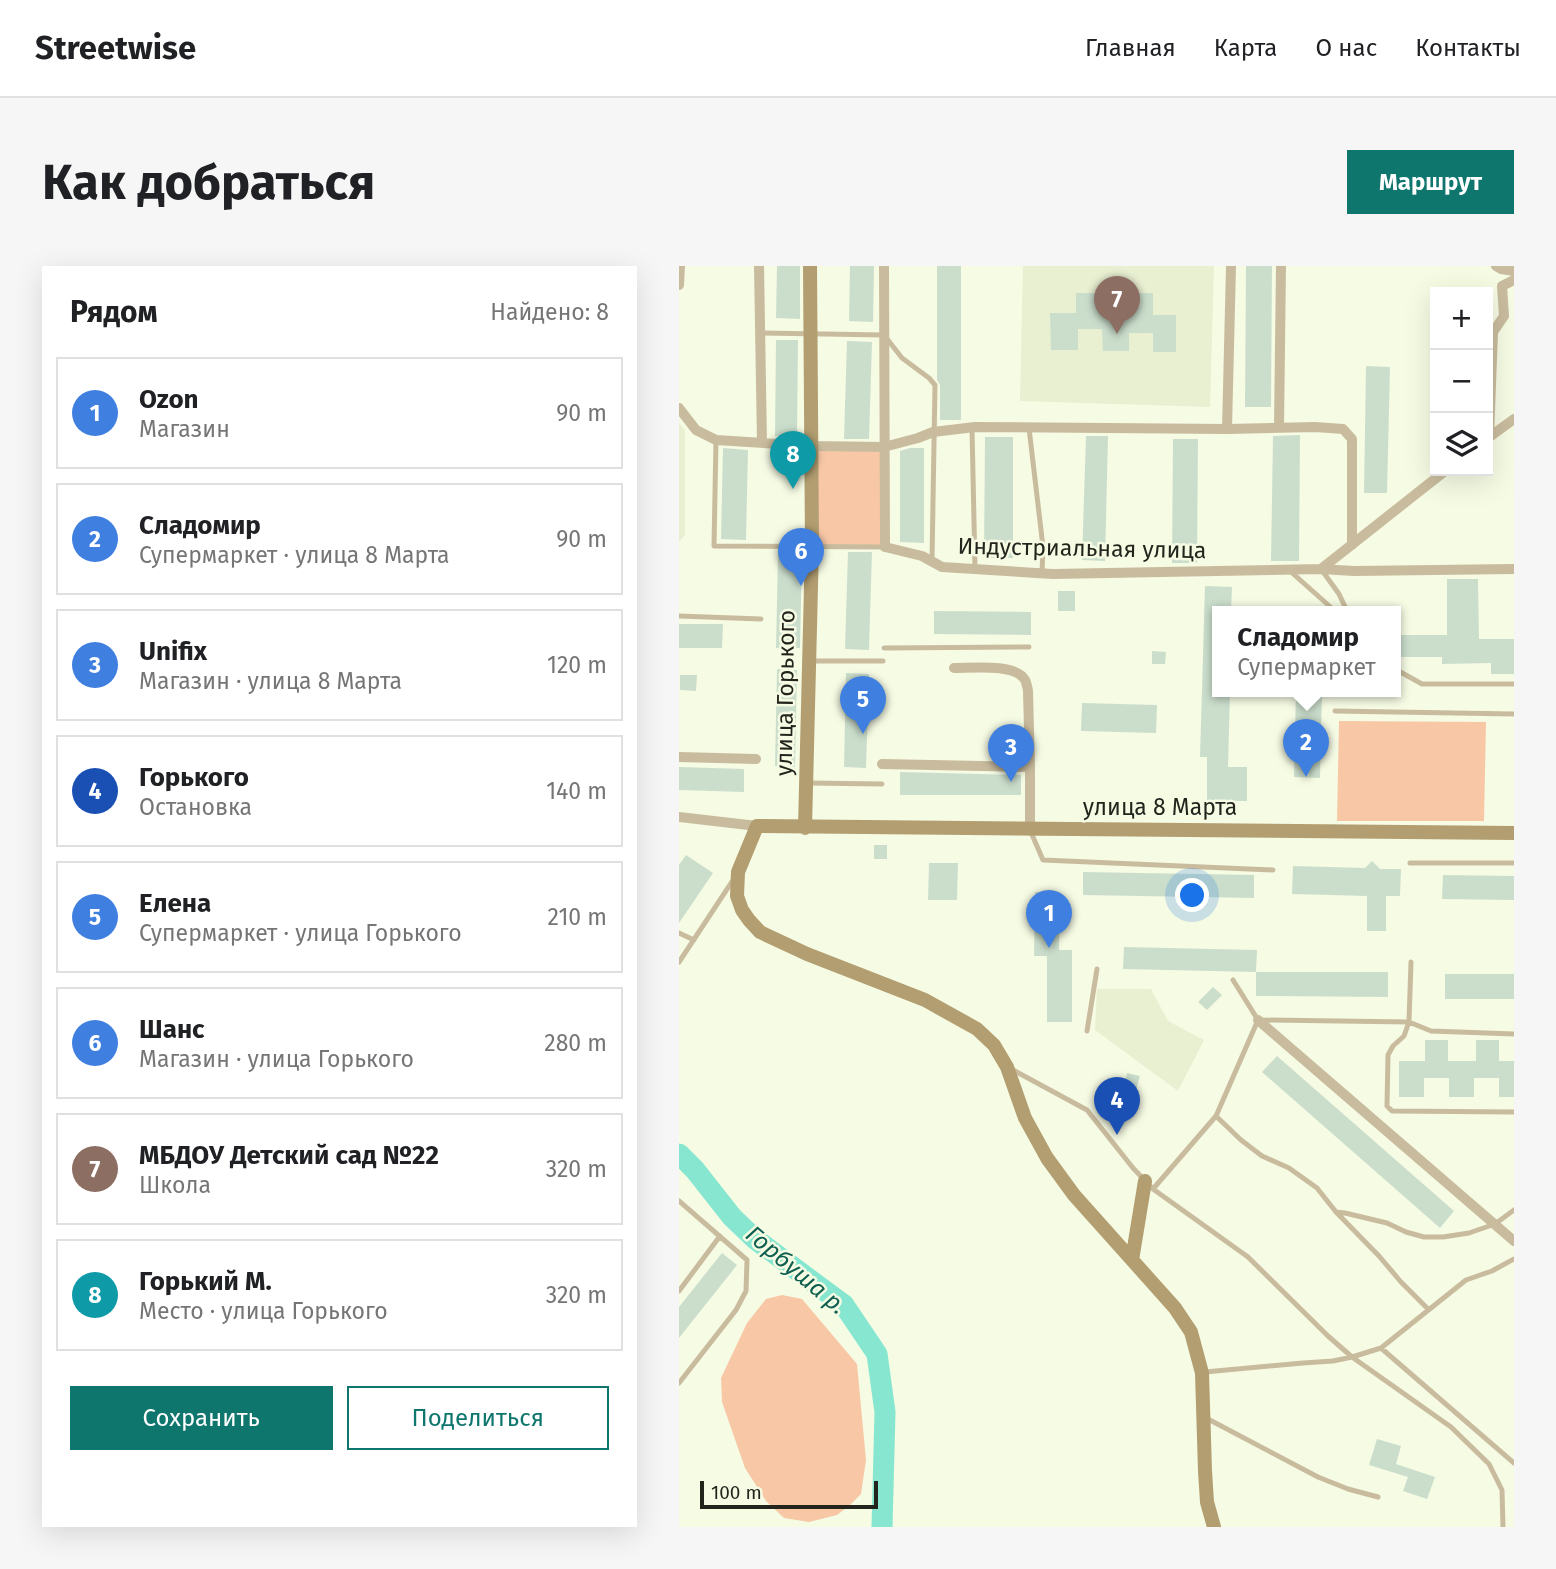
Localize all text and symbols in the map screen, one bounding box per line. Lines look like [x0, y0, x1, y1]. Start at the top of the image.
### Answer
text: Streetwise [35, 28, 196, 68]
text: Главная [1085, 34, 1176, 62]
text: Карта [1214, 34, 1277, 62]
text: О нас [1315, 34, 1377, 62]
text: Контакты [1415, 34, 1521, 62]
button: Маршрут [1347, 150, 1514, 214]
text: Как добраться [42, 153, 375, 212]
pin: 7 [1094, 276, 1140, 334]
map controls [1430, 287, 1493, 476]
button: + [1430, 287, 1493, 350]
text: Рядом [70, 294, 158, 330]
text: Найдено: 8 [490, 298, 609, 326]
button: − [1430, 350, 1493, 413]
text: Ozon [139, 384, 199, 415]
text: 1 [90, 399, 100, 427]
text: 90 m [556, 399, 607, 427]
button: layers [1430, 413, 1493, 476]
text: Магазин [139, 415, 230, 443]
pin: 8 [770, 431, 816, 489]
text: Сладомир [139, 510, 261, 541]
text: 2 [89, 525, 101, 553]
text: 90 m [556, 525, 607, 553]
pin: 6 [778, 528, 824, 586]
street label: Индустриальная улица [957, 532, 1207, 564]
text: Супермаркет · улица 8 Марта [139, 541, 450, 569]
popup [1212, 606, 1401, 697]
street label: улица Горького [770, 610, 800, 776]
text: Сладомир [1237, 622, 1359, 653]
text: Unifix [139, 636, 207, 667]
text: 3 [89, 651, 101, 679]
text: 120 m [547, 651, 607, 679]
text: Супермаркет [1237, 653, 1376, 681]
text: Магазин · улица 8 Марта [139, 667, 402, 695]
pin: 5 [840, 676, 886, 734]
pin: 2 [1283, 719, 1329, 777]
pin: 3 [988, 724, 1034, 782]
text: Горького [139, 762, 249, 793]
text: 4 [89, 777, 102, 805]
text: 140 m [546, 777, 607, 805]
text: Остановка [139, 793, 252, 821]
street label: улица 8 Марта [1083, 793, 1237, 821]
your location [1175, 878, 1209, 912]
text: Елена [139, 888, 211, 919]
pin: 1 [1026, 890, 1072, 948]
text: 5 [89, 903, 101, 931]
text: 210 m [548, 903, 607, 931]
text: Супермаркет · улица Горького [139, 919, 462, 947]
text: Шанс [139, 1014, 205, 1045]
text: 6 [89, 1029, 101, 1057]
text: 280 m [544, 1029, 607, 1057]
text: Магазин · улица Горького [139, 1045, 414, 1073]
pin: 4 [1094, 1077, 1140, 1135]
text: МБДОУ Детский сад №22 [139, 1140, 439, 1171]
text: 7 [90, 1155, 100, 1183]
text: 320 m [546, 1155, 607, 1183]
text: Школа [139, 1171, 211, 1199]
water label: Горбуша р. [740, 1220, 852, 1320]
text: Горький М. [139, 1266, 272, 1297]
text: 8 [88, 1281, 102, 1309]
text: 320 m [546, 1281, 607, 1309]
text: Место · улица Горького [139, 1297, 388, 1325]
button: Сохранить [70, 1386, 333, 1450]
button: Поделиться [347, 1386, 609, 1450]
scale bar [700, 1478, 879, 1510]
text: 100 m [711, 1481, 762, 1504]

